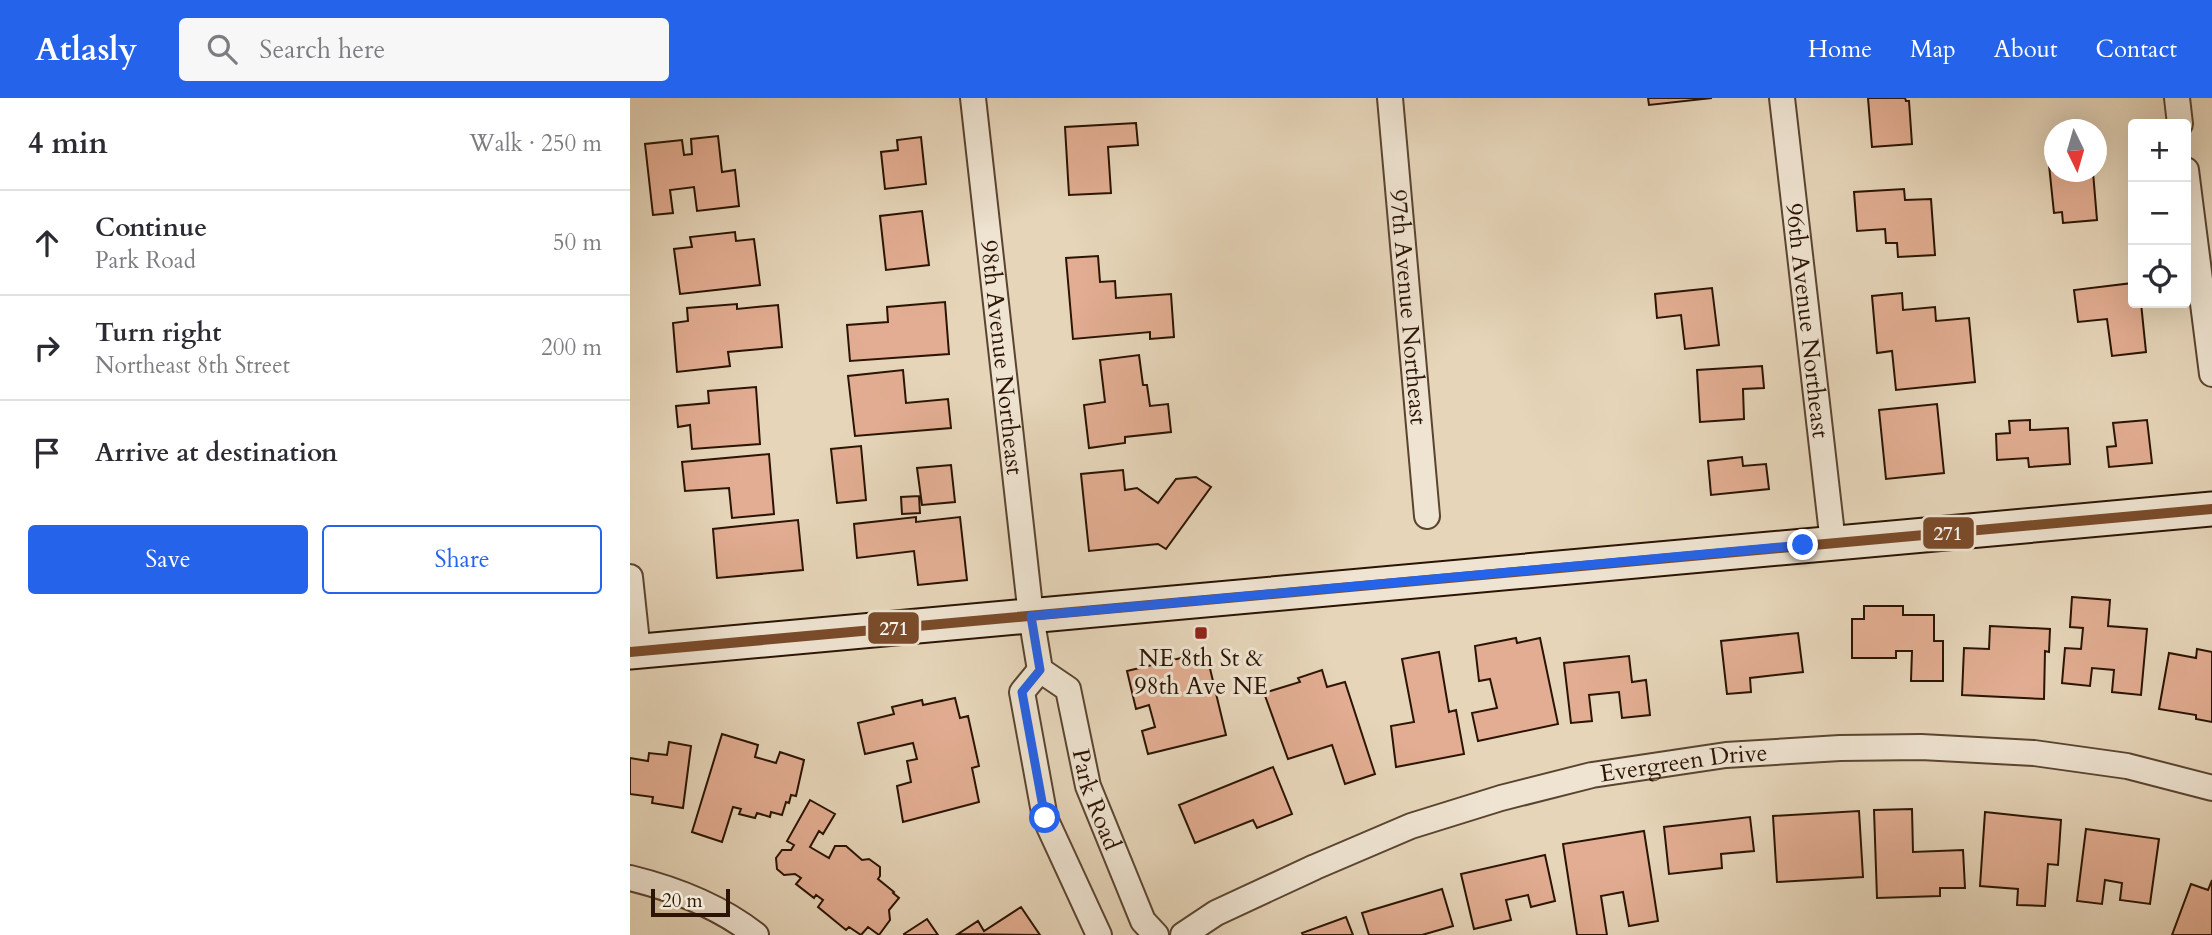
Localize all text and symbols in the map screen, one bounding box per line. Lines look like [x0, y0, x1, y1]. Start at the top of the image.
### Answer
search box [179, 18, 669, 81]
text: Atlasly [35, 27, 137, 72]
icon: search [203, 30, 241, 68]
text: Search here [259, 32, 385, 67]
text: Home [1808, 33, 1872, 66]
text: Map [1910, 33, 1956, 66]
text: About [1994, 33, 2058, 66]
text: Contact [2096, 33, 2177, 66]
north arrow [2044, 119, 2107, 182]
map controls [2128, 119, 2191, 308]
button: + [2128, 119, 2191, 182]
text: 4 min [28, 123, 108, 164]
text: Walk · 250 m [469, 128, 602, 159]
button: − [2128, 182, 2191, 245]
street label: 97th Avenue Northeast [1382, 188, 1435, 427]
street label: 96th Avenue Northeast [1778, 201, 1837, 440]
text: Continue [95, 210, 207, 245]
icon: ahead [28, 224, 66, 262]
text: 50 m [553, 227, 602, 258]
street label: 98th Avenue Northeast [973, 238, 1032, 477]
text: Park Road [95, 245, 196, 276]
button: locate [2128, 245, 2191, 308]
text: Turn right [95, 315, 222, 350]
icon: right [28, 329, 66, 367]
text: 200 m [541, 332, 602, 363]
text: Northeast 8th Street [95, 350, 290, 381]
icon: arrive [28, 434, 66, 472]
text: Arrive at destination [95, 435, 338, 470]
line badge: 271 [1922, 516, 1975, 550]
text: 271 [1933, 521, 1963, 547]
button: Save [28, 525, 308, 594]
button: Share [322, 525, 602, 594]
route end [1787, 529, 1818, 560]
line badge: 271 [867, 611, 920, 645]
text: 271 [879, 616, 909, 642]
marker: NE 8th St & 98th Ave NE [1193, 625, 1209, 641]
place label: NE 8th St & 98th Ave NE [1134, 642, 1268, 703]
street label: Evergreen Drive [1598, 736, 1769, 790]
street label: Park Road [1064, 746, 1129, 855]
route start [1029, 802, 1060, 833]
scale bar [651, 886, 730, 918]
text: 20 m [662, 888, 703, 914]

